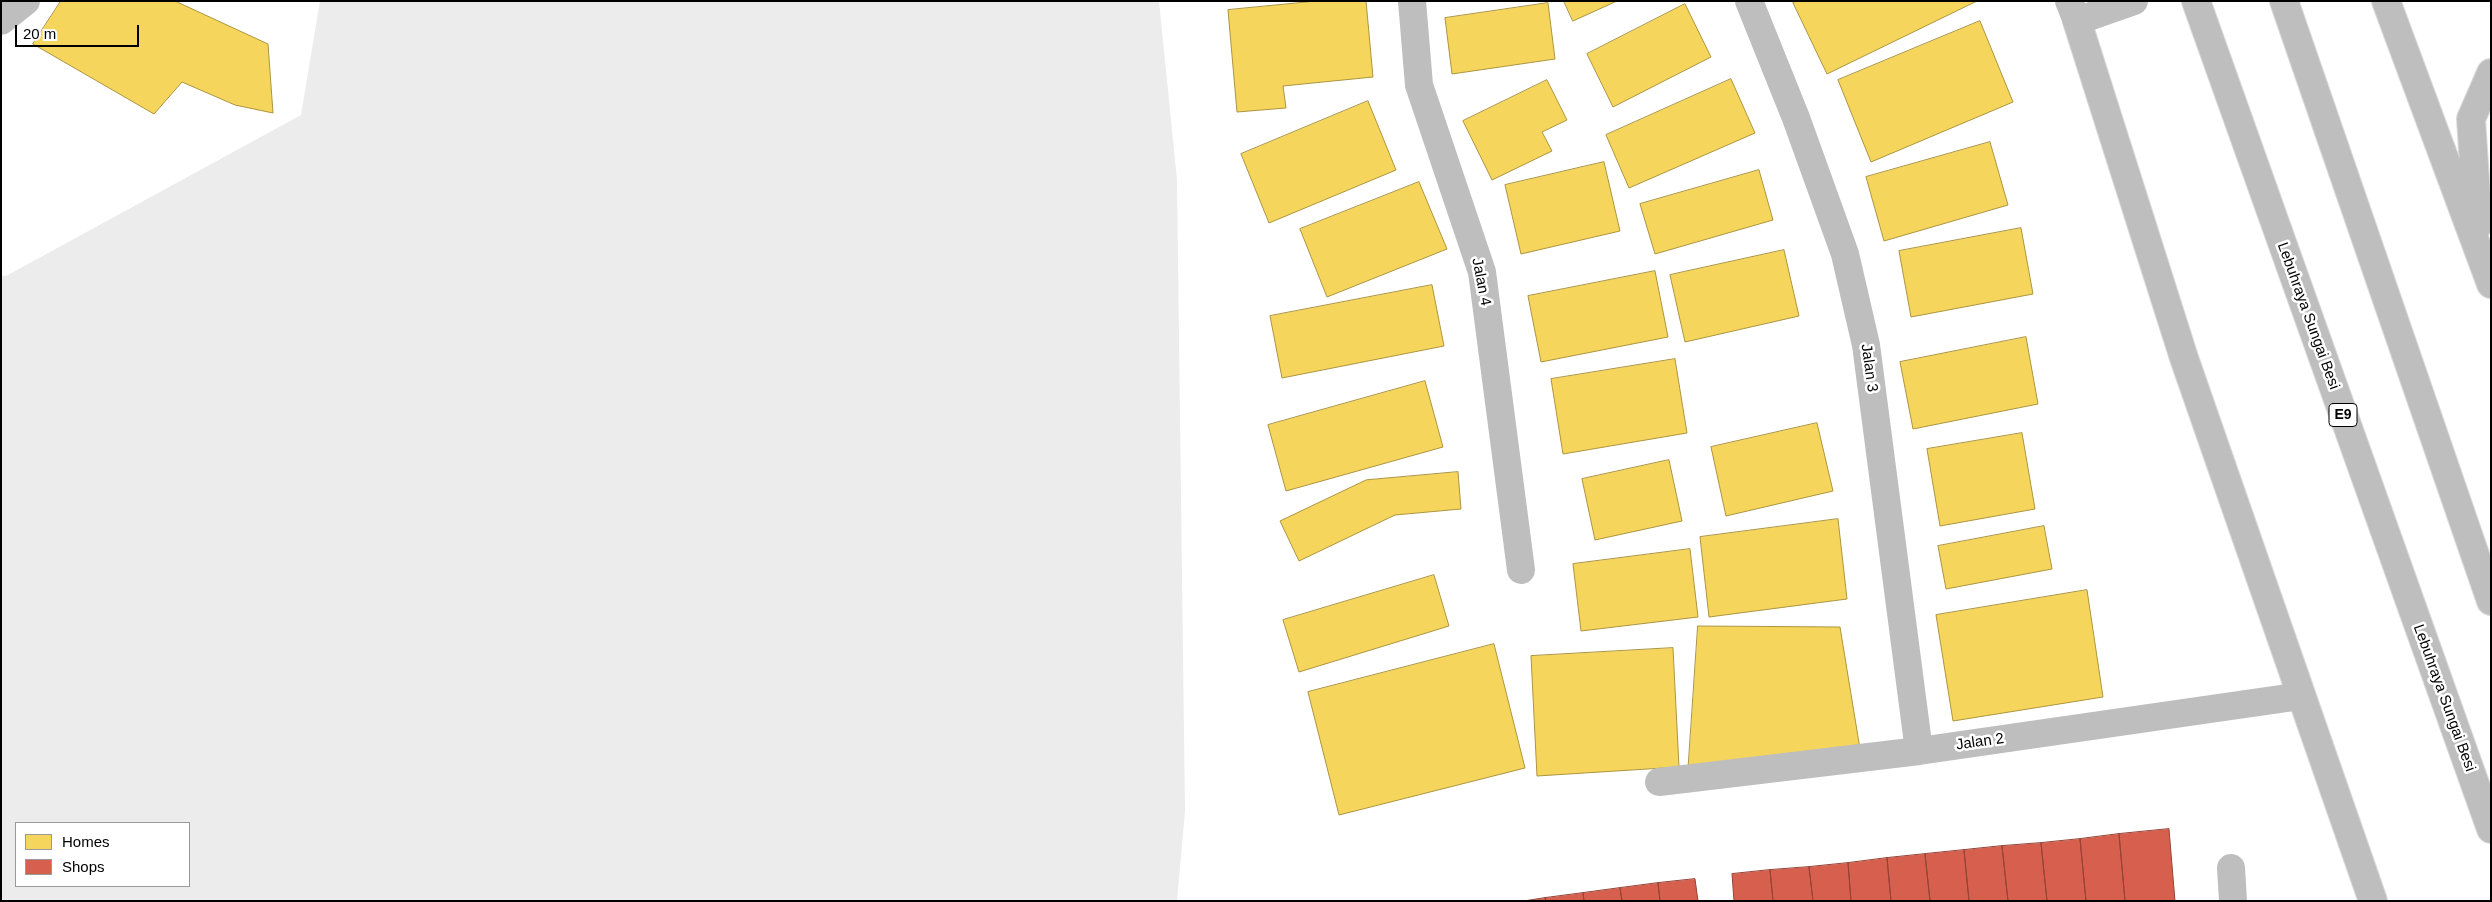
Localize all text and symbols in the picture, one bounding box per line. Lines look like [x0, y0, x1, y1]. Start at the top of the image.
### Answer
scale bar [18, 15, 141, 47]
text: 20 m [23, 25, 56, 42]
street label: Lebuhraya Sungai Besi [2273, 240, 2343, 392]
street label: Jalan 4 [1468, 257, 1494, 307]
street label: Jalan 3 [1857, 343, 1881, 393]
road number: E9 [2329, 404, 2357, 426]
street label: Lebuhraya Sungai Besi [2409, 622, 2479, 774]
street label: Jalan 2 [1955, 730, 2005, 754]
legend [15, 822, 190, 887]
text: Homes [62, 833, 110, 850]
text: Shops [62, 858, 105, 875]

